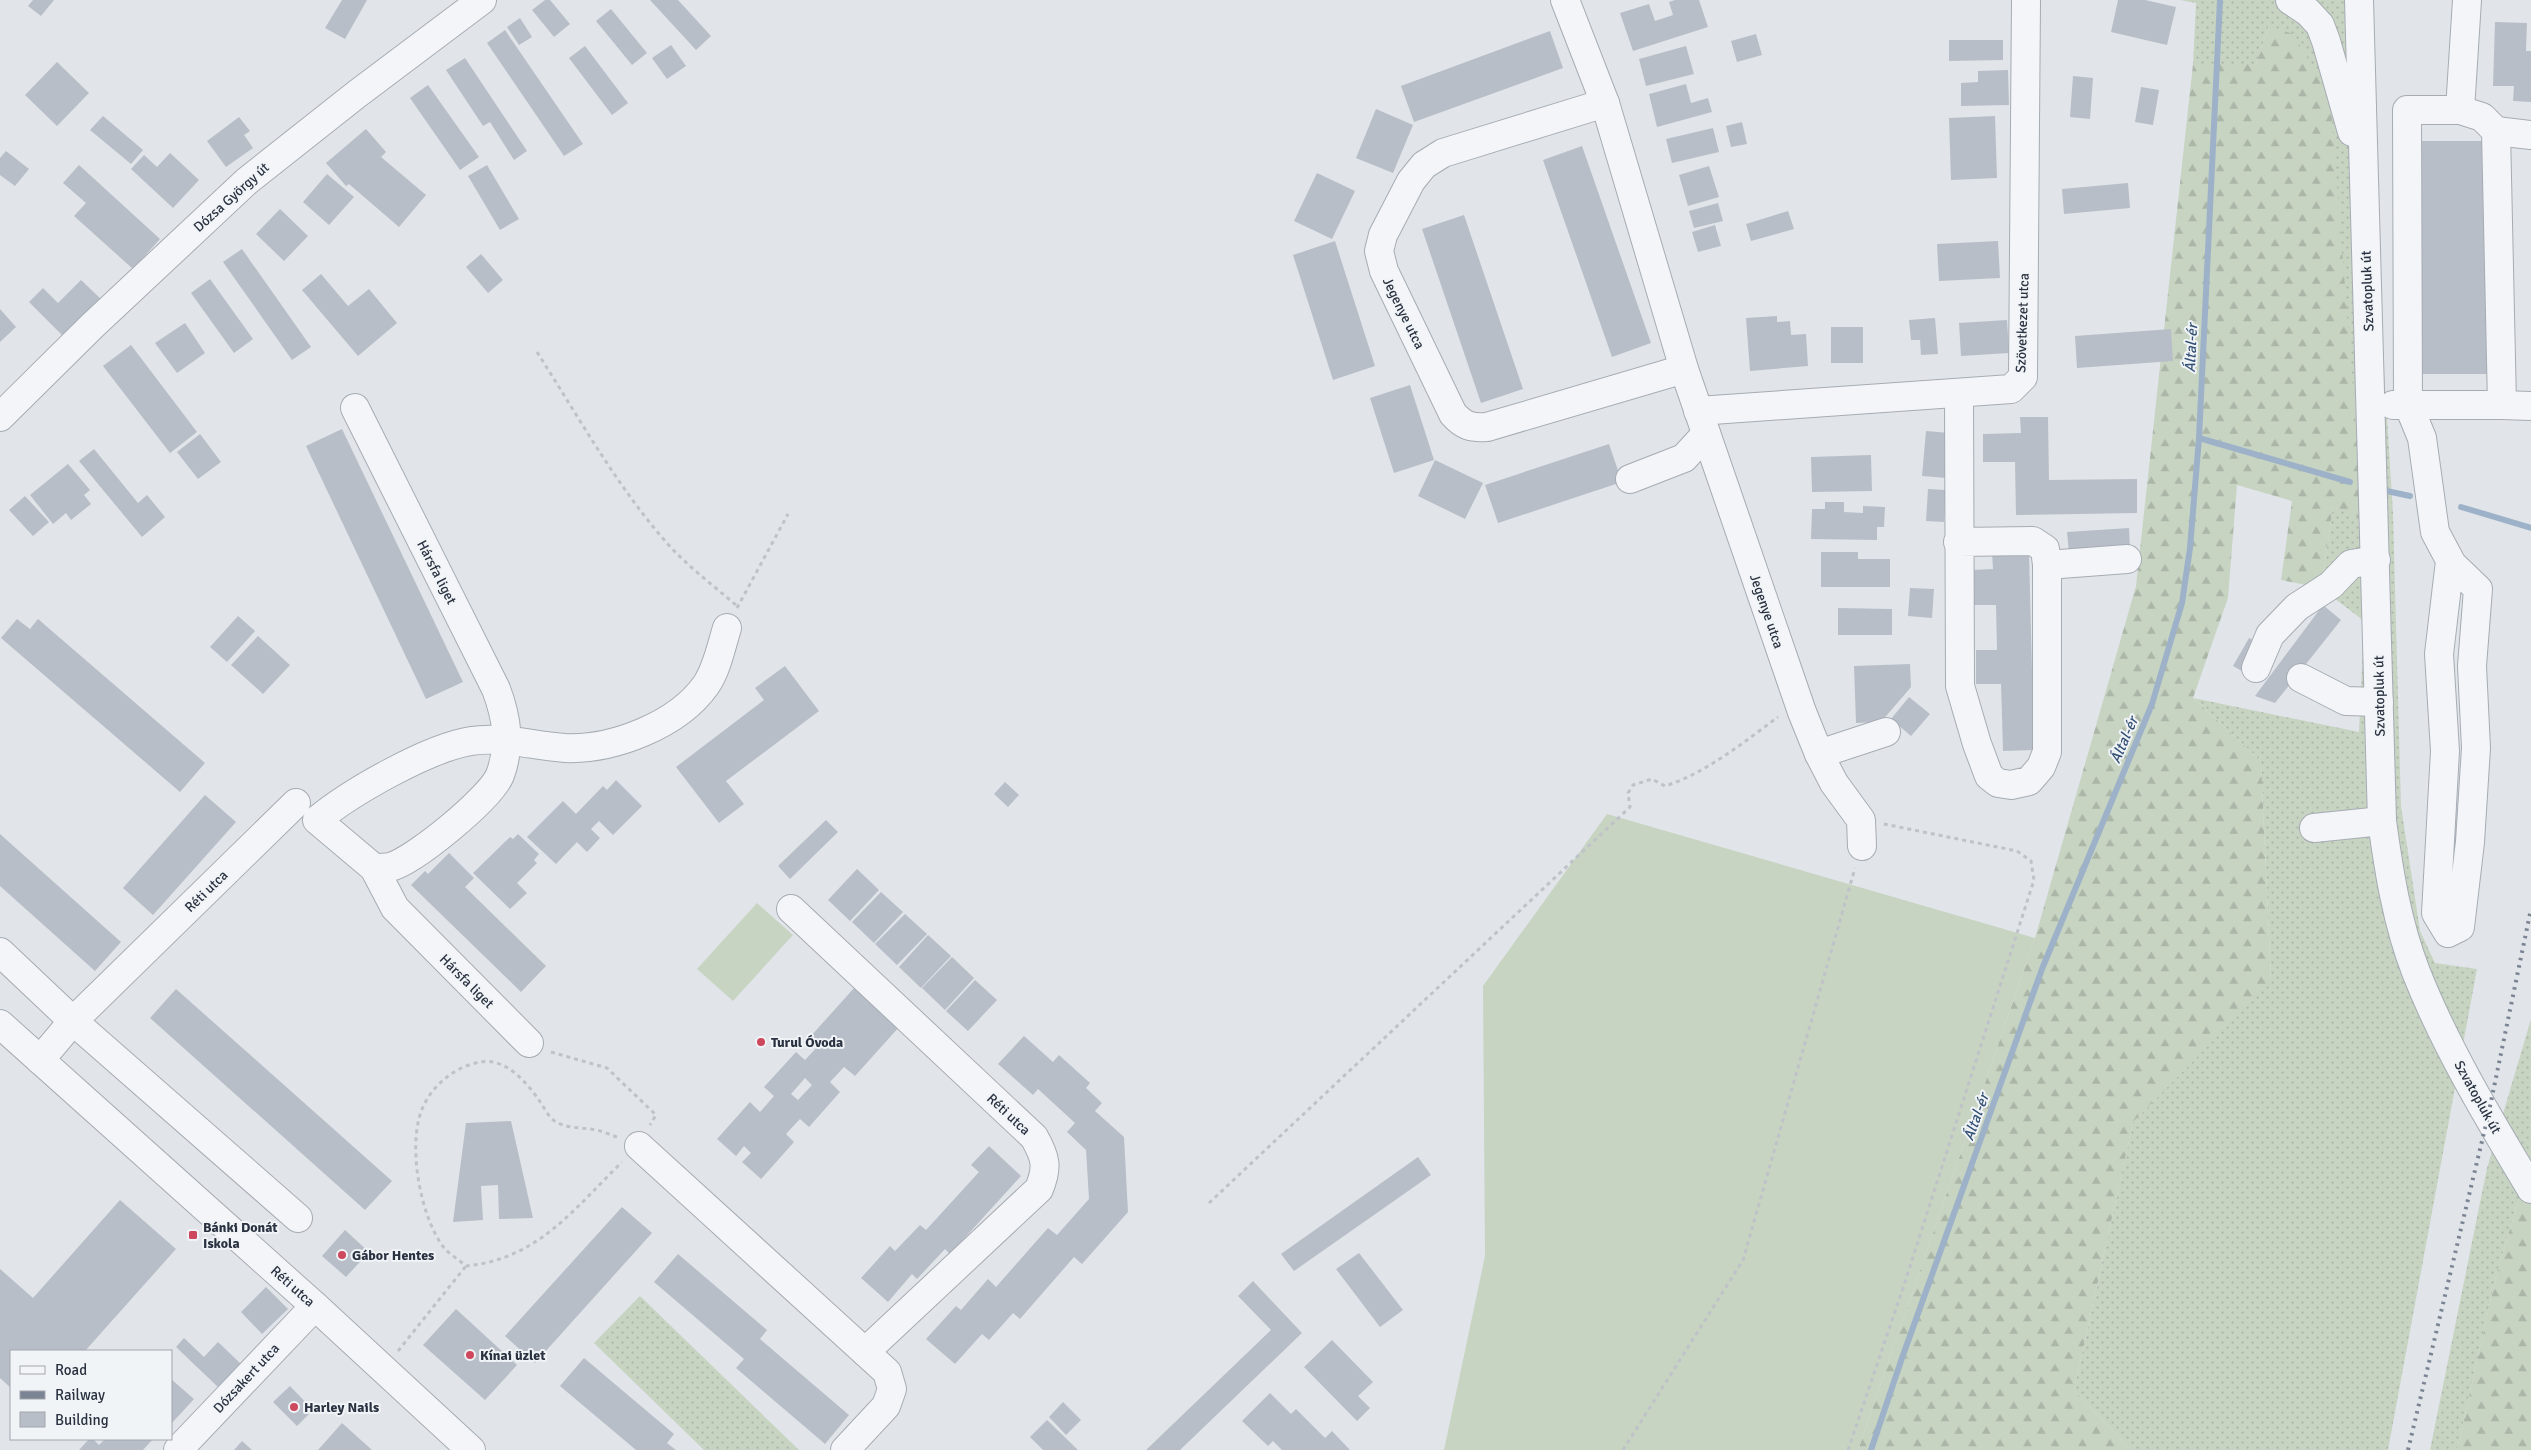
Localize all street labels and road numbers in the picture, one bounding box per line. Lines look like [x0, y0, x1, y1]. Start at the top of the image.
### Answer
street label: Dózsa György út [190, 159, 273, 236]
street label: Szvatopluk út [2358, 250, 2377, 332]
street label: Szövetkezet utca [2012, 273, 2033, 373]
street label: Jegenye utca [1379, 275, 1428, 352]
street label: Hársfa liget [413, 537, 460, 607]
street label: Jegenye utca [1746, 572, 1787, 651]
street label: Szvatopluk út [2370, 655, 2389, 737]
street label: Réti utca [181, 867, 231, 916]
street label: Hársfa liget [436, 951, 497, 1012]
street label: Szvatopluk út [2451, 1058, 2505, 1137]
street label: Réti utca [983, 1090, 1034, 1139]
street label: Réti utca [267, 1262, 318, 1311]
street label: Dózsakert utca [210, 1340, 283, 1417]

